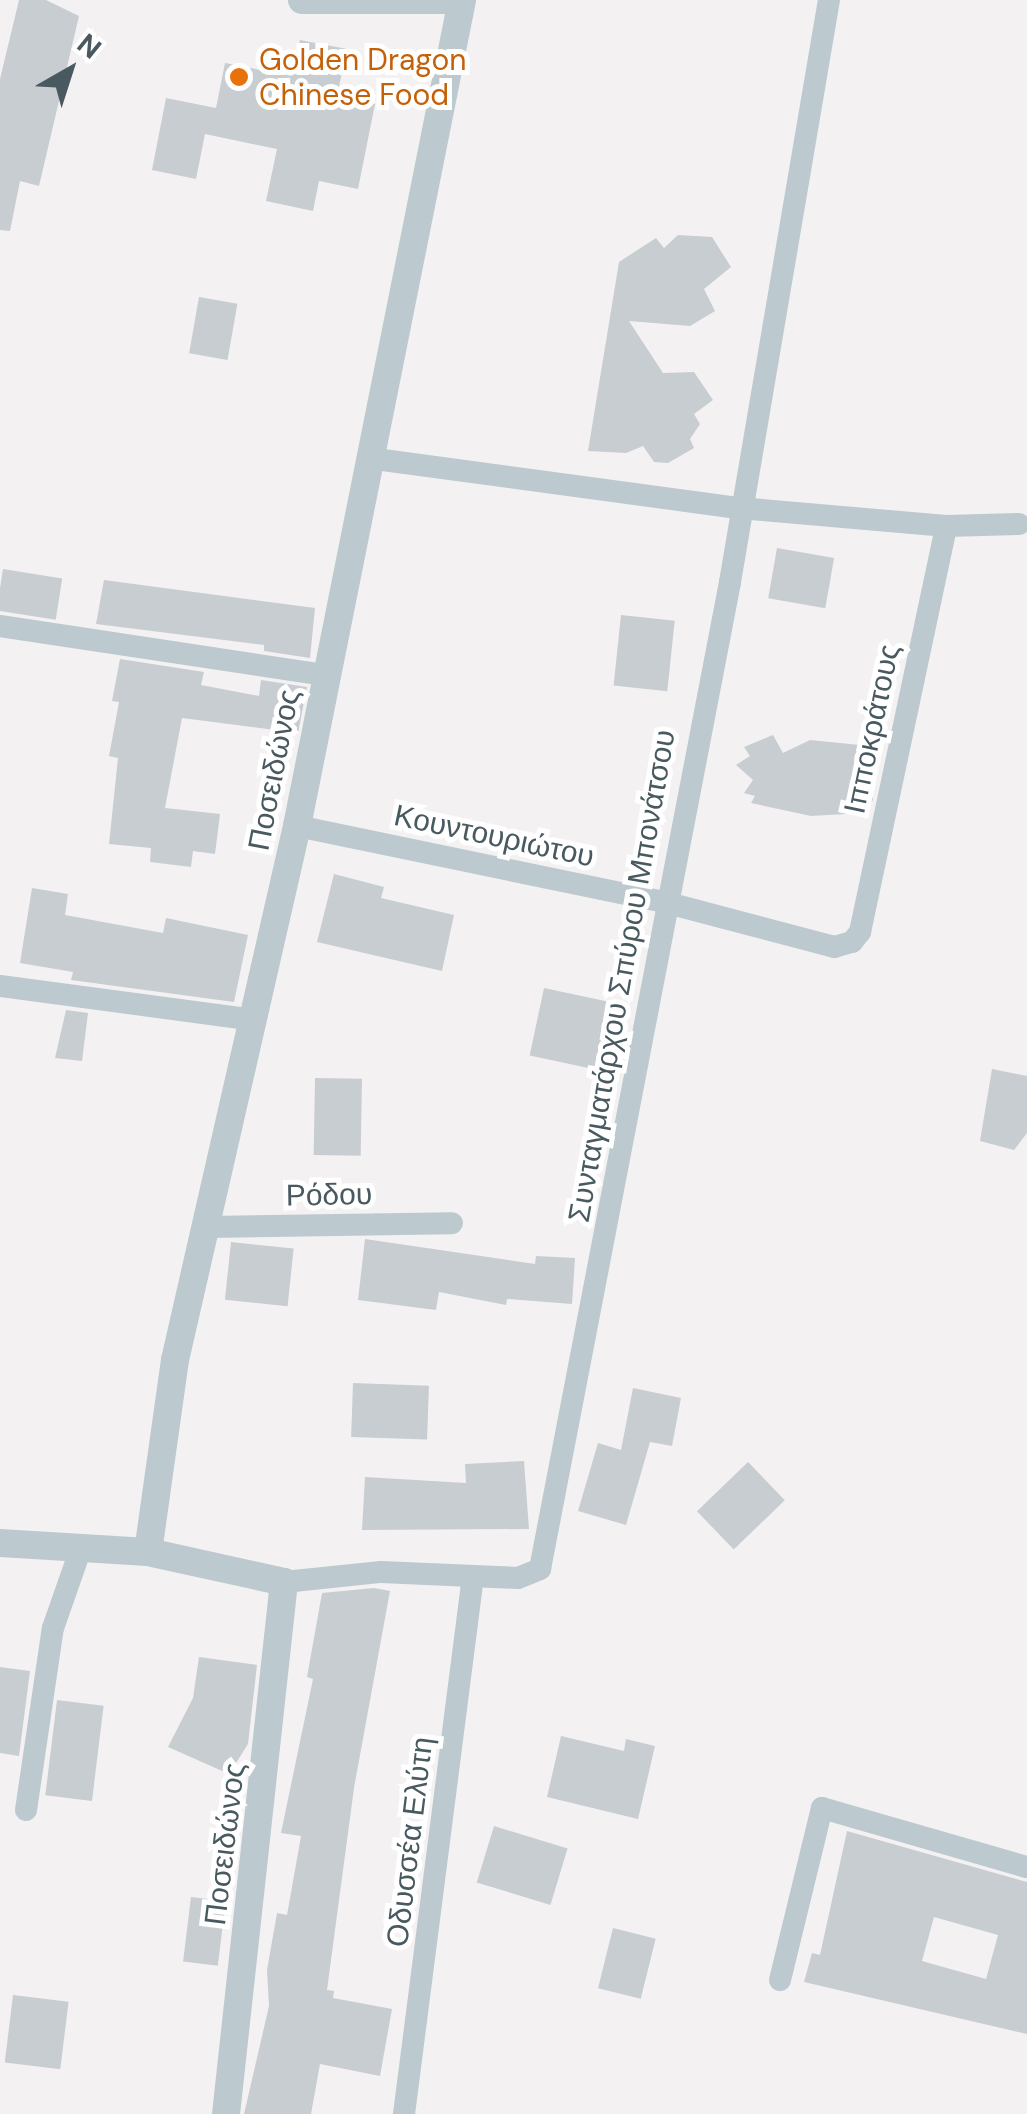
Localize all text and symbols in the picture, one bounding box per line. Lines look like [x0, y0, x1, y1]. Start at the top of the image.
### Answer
north arrow [20, 20, 120, 120]
text: N [70, 25, 109, 67]
place label: Golden Dragon Chinese Food [259, 42, 466, 112]
marker: Golden Dragon Chinese Food [228, 66, 250, 88]
street label: Ιπποκράτους [836, 641, 908, 817]
street label: Ποσειδώνος [241, 686, 307, 854]
street label: Συνταγματάρχου Σπύρου Μπονάτσου [561, 727, 683, 1225]
street label: Κουντουριώτου [391, 797, 597, 875]
street label: Ρόδου [285, 1176, 373, 1214]
street label: Οδυσσέα Ελύτη [379, 1735, 441, 1949]
street label: Ποσειδώνος [197, 1761, 253, 1927]

